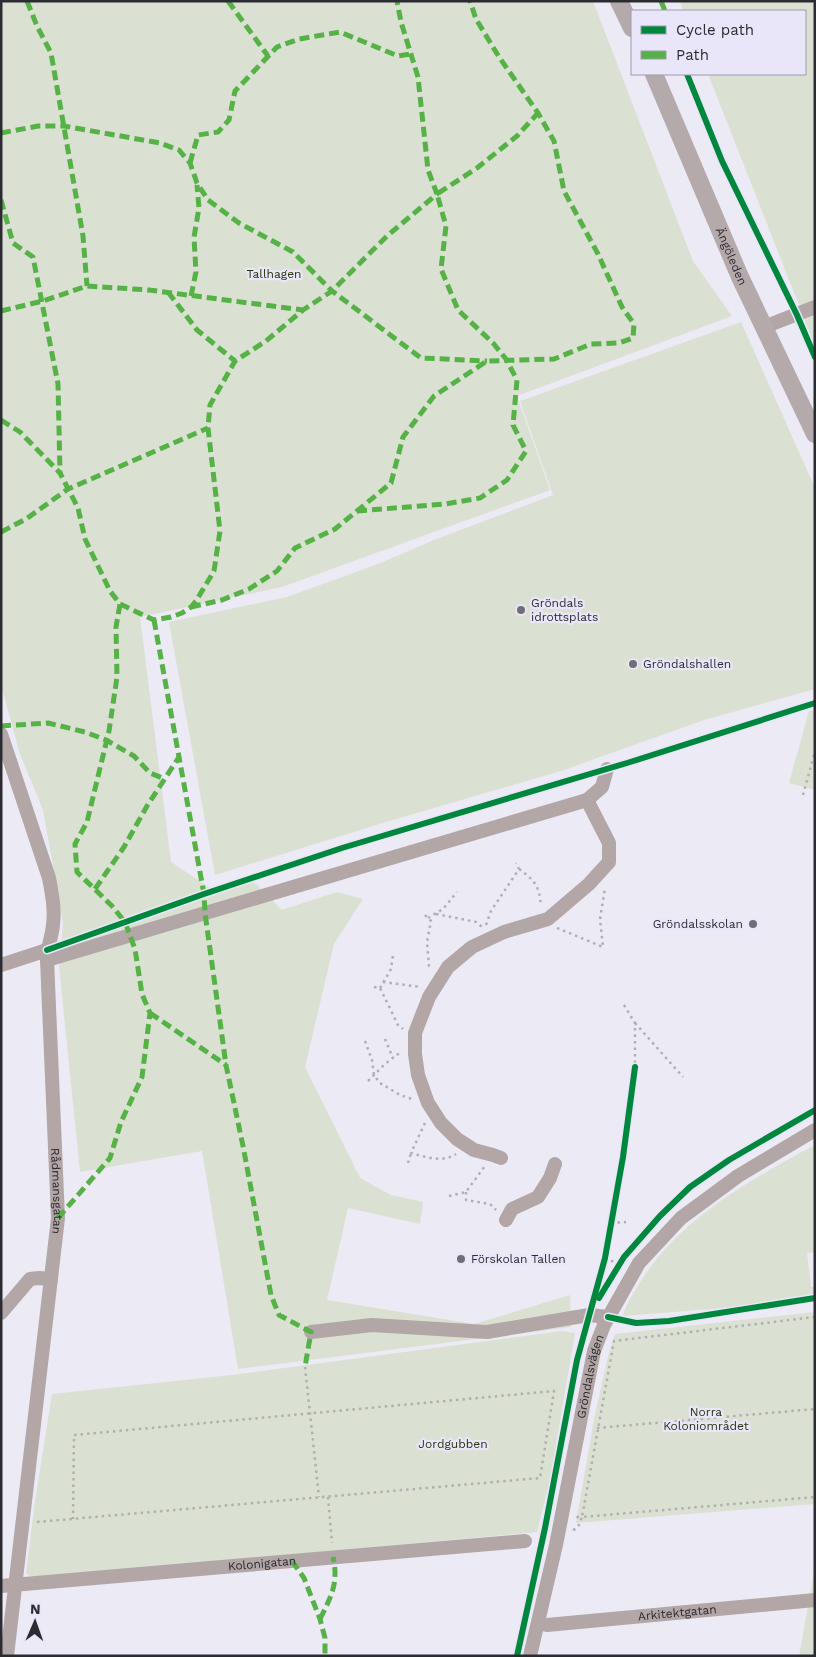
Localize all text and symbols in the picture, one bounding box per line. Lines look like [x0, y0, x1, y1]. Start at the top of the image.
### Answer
legend [631, 10, 806, 75]
text: Cycle path [676, 21, 754, 39]
text: Path [676, 46, 709, 64]
street label: Ängöleden [713, 225, 750, 287]
park label: Tallhagen [246, 267, 302, 281]
place label: Gröndals idrottsplats [531, 596, 598, 624]
marker: Gröndals idrottsplats [515, 604, 527, 616]
place label: Gröndalshallen [643, 657, 731, 671]
marker: Gröndalshallen [627, 658, 639, 670]
place label: Gröndalsskolan [653, 917, 743, 931]
marker: Gröndalsskolan [747, 918, 759, 930]
street label: Rådmansgatan [48, 1148, 65, 1235]
place label: Förskolan Tallen [471, 1252, 566, 1266]
marker: Förskolan Tallen [455, 1253, 467, 1265]
street label: Gröndalsvägen [574, 1332, 607, 1420]
park label: Norra Koloniområdet [663, 1405, 749, 1433]
park label: Jordgubben [418, 1437, 488, 1451]
street label: Kolonigatan [227, 1554, 297, 1573]
north arrow [10, 1597, 60, 1647]
text: N [30, 1601, 41, 1617]
street label: Arkitektgatan [637, 1602, 717, 1623]

